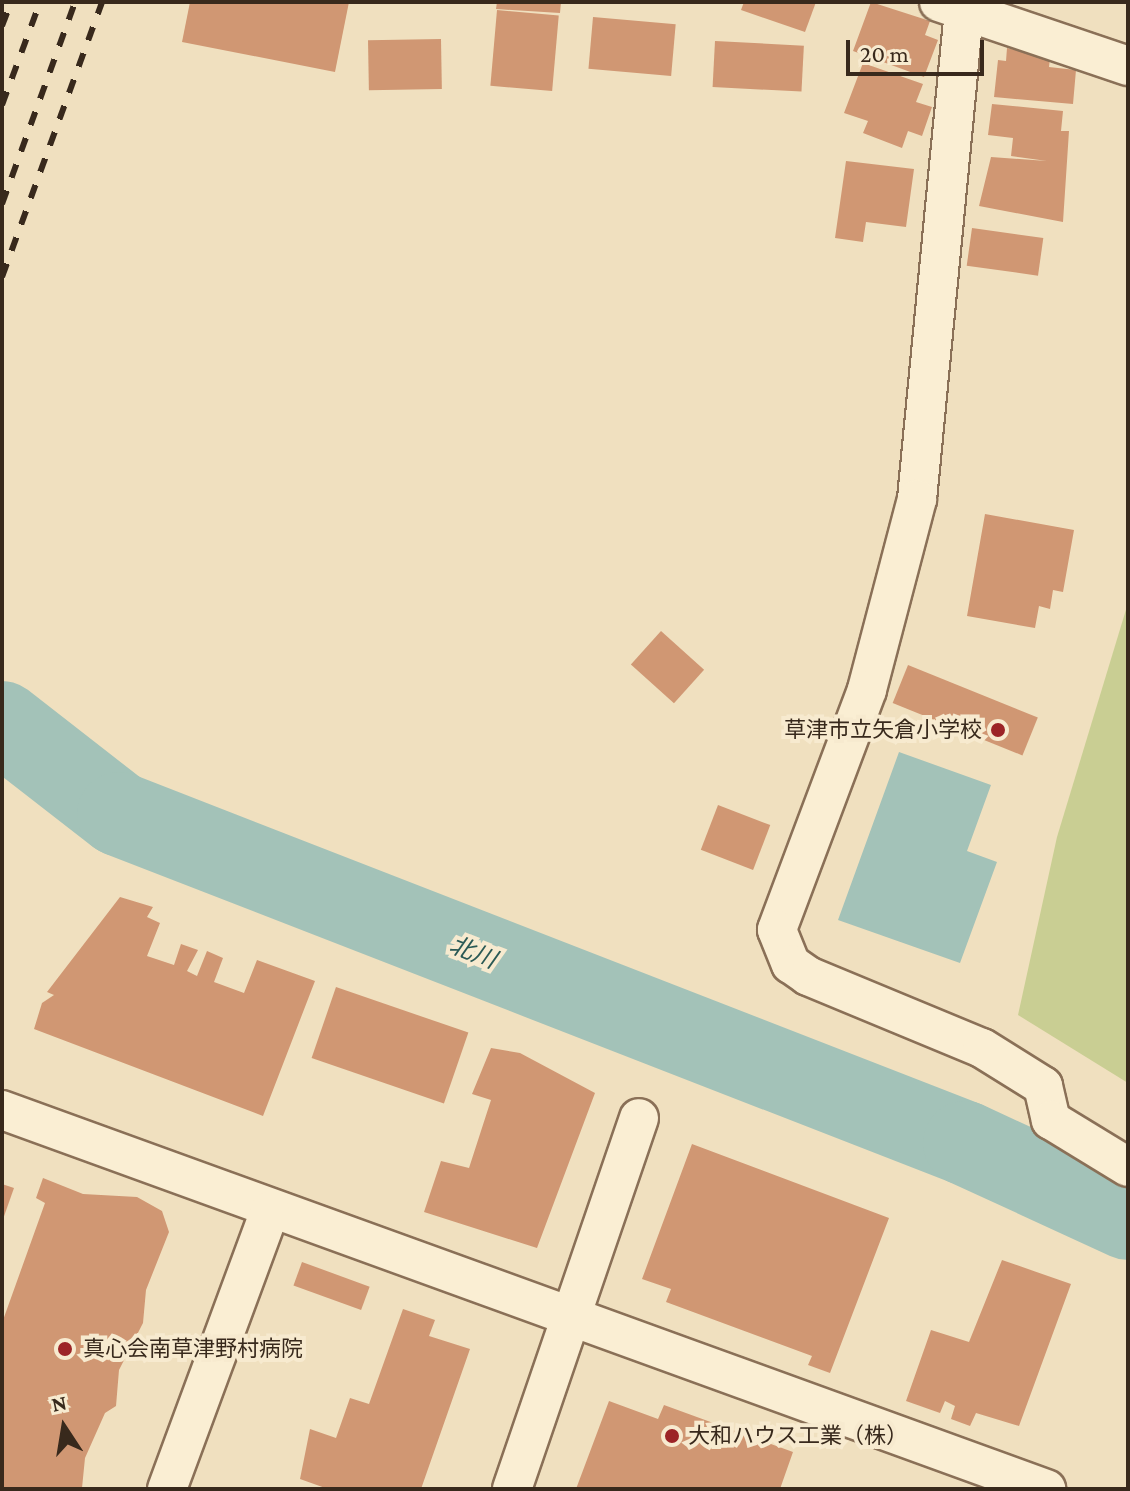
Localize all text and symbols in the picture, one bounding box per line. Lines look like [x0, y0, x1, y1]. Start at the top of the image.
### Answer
scale bar [850, 24, 988, 74]
text: 20 m [860, 40, 909, 67]
place label: 草津市立矢倉小学校 [784, 717, 982, 743]
marker: 草津市立矢倉小学校 [989, 721, 1007, 739]
water label: 北川 [445, 930, 501, 974]
place label: 真心会南草津野村病院 [83, 1336, 303, 1362]
marker: 真心会南草津野村病院 [54, 1338, 76, 1360]
north arrow [24, 1387, 104, 1467]
text: N [49, 1389, 69, 1417]
place label: 大和ハウス工業（株） [688, 1423, 908, 1449]
marker: 大和ハウス工業（株） [663, 1427, 681, 1445]

